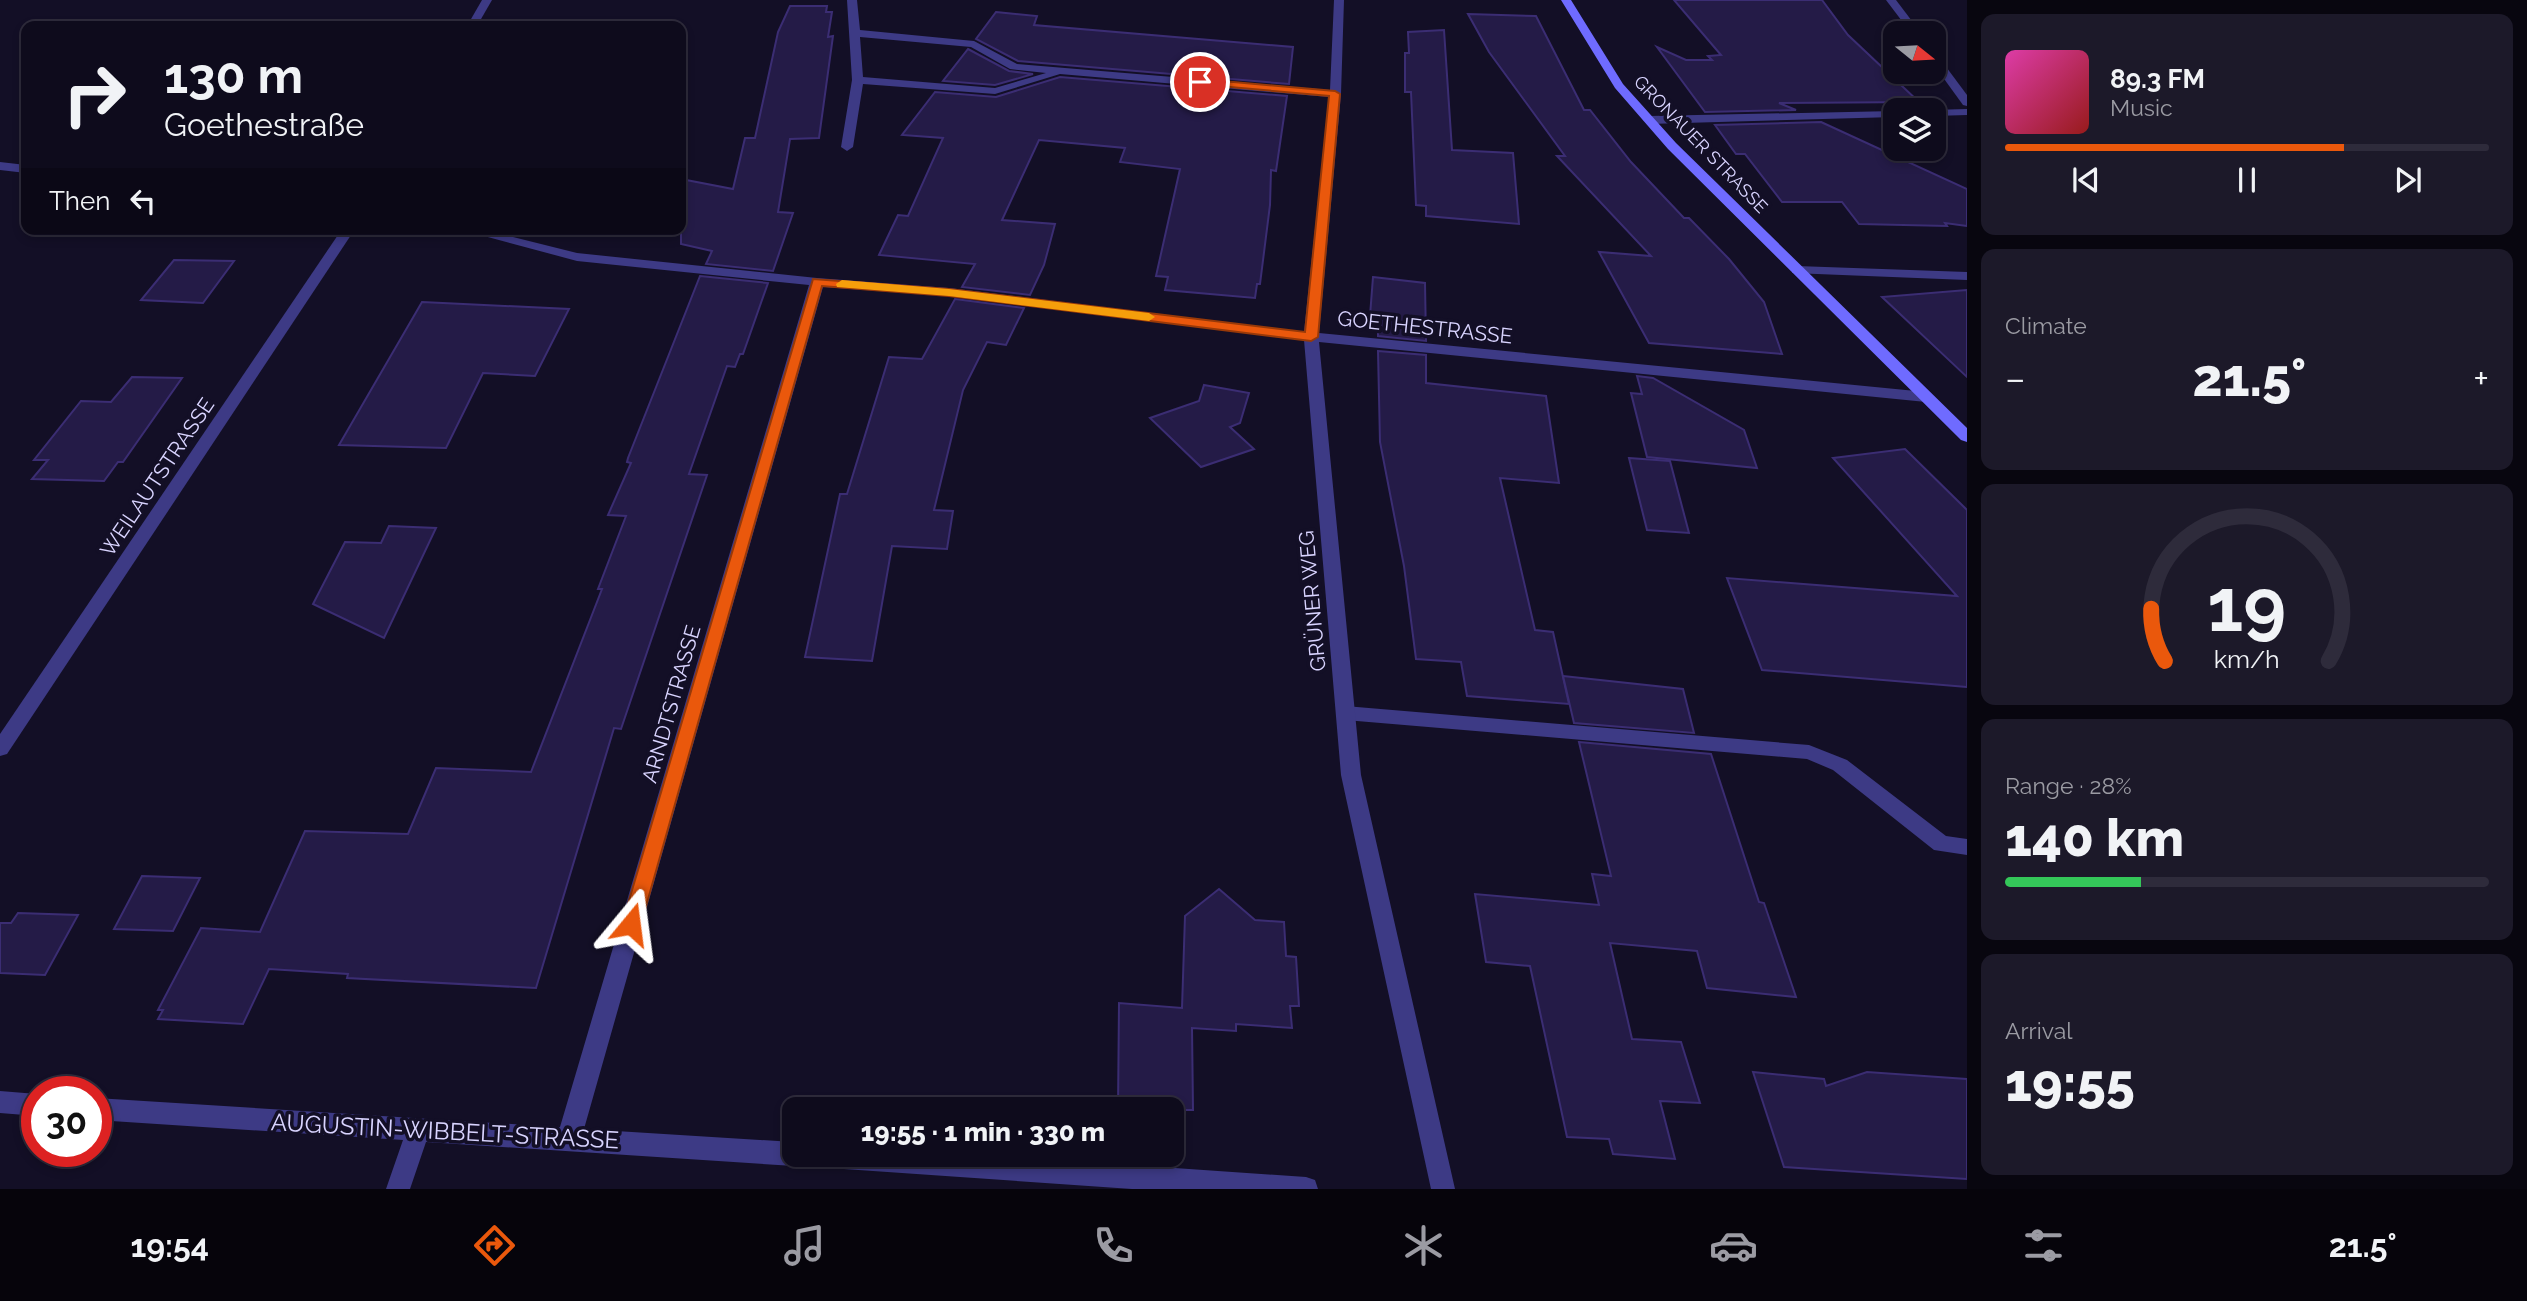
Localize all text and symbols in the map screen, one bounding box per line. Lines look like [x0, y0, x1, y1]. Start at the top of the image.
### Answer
north arrow [1883, 21, 1946, 84]
map controls [1883, 21, 1946, 161]
text: 130 m [164, 47, 303, 104]
icon: right [49, 49, 140, 140]
pin [1170, 52, 1230, 112]
icon: arrive [1181, 63, 1219, 101]
text: 89.3 FM [2110, 64, 2205, 94]
street label: GRONAUER STRASSE [1630, 71, 1772, 217]
text: Music [2110, 94, 2173, 121]
button: layers [1883, 98, 1946, 161]
text: Goethestraße [164, 106, 364, 143]
icon: previous [2067, 161, 2105, 199]
icon: pause [2228, 161, 2266, 199]
icon: next [2389, 161, 2427, 199]
icon: left [124, 182, 162, 220]
text: Then [49, 186, 110, 216]
street label: GOETHESTRASSE [1336, 305, 1514, 349]
text: Climate [2005, 312, 2087, 339]
text: 21.5° [2192, 347, 2306, 408]
text: − [2005, 356, 2025, 401]
text: + [2473, 356, 2489, 401]
street label: WEILAUTSTRASSE [95, 393, 219, 561]
street label: GRÜNER WEG [1293, 529, 1331, 673]
text: 19 [2208, 563, 2286, 648]
street label: ARNDTSTRASSE [637, 622, 705, 786]
text: km/h [2214, 643, 2280, 673]
text: Range · 28% [2005, 772, 2132, 799]
text: 140 km [2005, 807, 2184, 868]
position arrow [594, 887, 668, 961]
text: Arrival [2005, 1017, 2072, 1044]
text: 19:55 [2005, 1052, 2135, 1113]
speed limit sign: 30 [21, 1076, 112, 1167]
street label: AUGUSTIN-WIBBELT-STRASSE [270, 1107, 620, 1155]
text: 19:55 · 1 min · 330 m [861, 1117, 1105, 1147]
icon: directions [470, 1221, 519, 1270]
icon: music [780, 1221, 829, 1270]
icon: phone [1089, 1221, 1138, 1270]
icon: climate [1399, 1221, 1448, 1270]
icon: car [1709, 1221, 1758, 1270]
icon: filters [2019, 1221, 2068, 1270]
text: 19:54 [130, 1227, 209, 1264]
text: 21.5° [2329, 1227, 2397, 1264]

